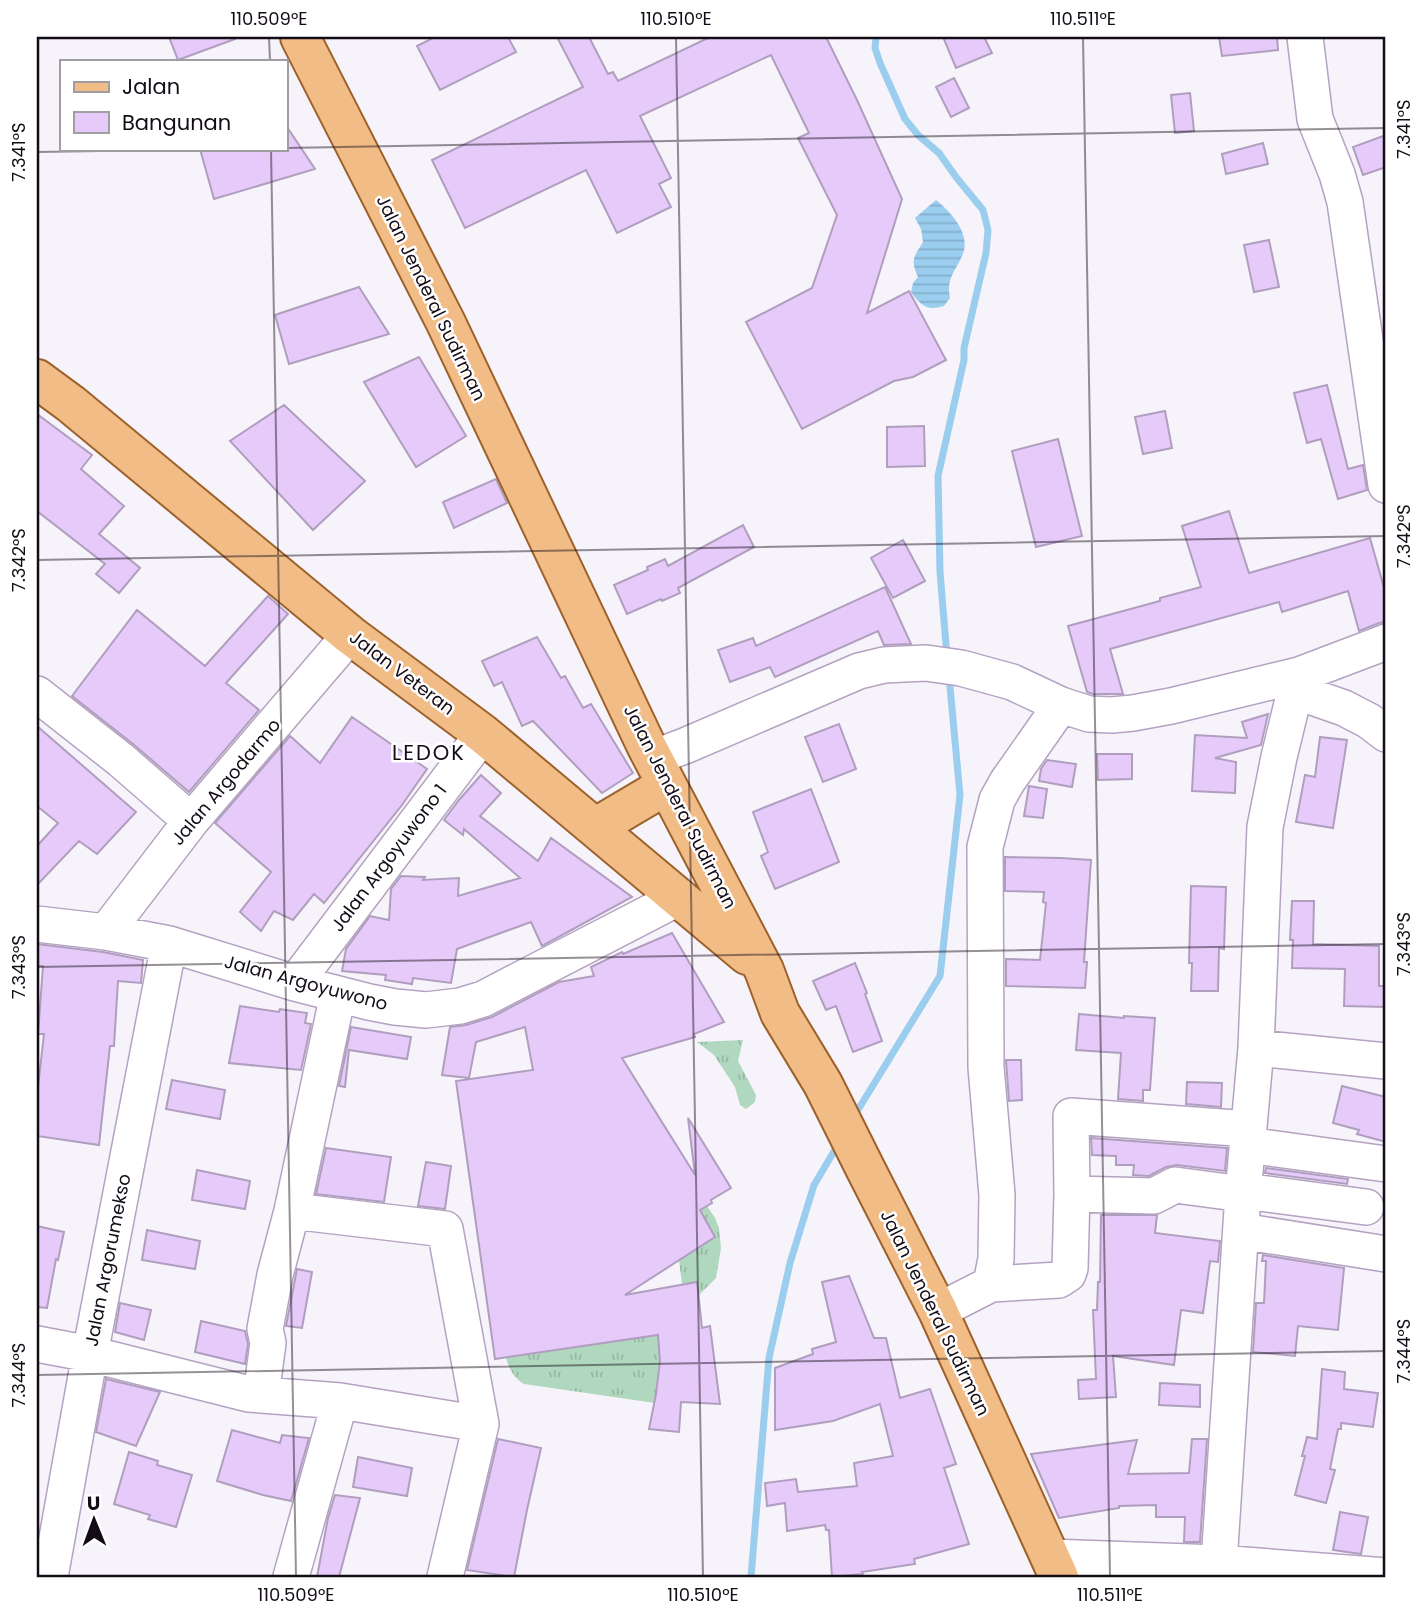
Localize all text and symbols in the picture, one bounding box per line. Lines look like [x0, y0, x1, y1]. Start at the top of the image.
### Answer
text: 110.509°E [230, 6, 308, 31]
text: 110.510°E [640, 6, 712, 31]
text: 110.511°E [1050, 6, 1116, 31]
legend [60, 60, 287, 150]
text: Jalan [122, 72, 180, 101]
text: 7.341°S [1391, 99, 1416, 159]
text: Bangunan [122, 108, 231, 137]
text: 7.341°S [6, 122, 31, 182]
street label: Jalan Jenderal Sudirman [371, 191, 492, 405]
text: 7.342°S [1391, 504, 1416, 568]
text: 7.342°S [6, 528, 31, 592]
street label: Jalan Veteran [344, 625, 460, 721]
street label: Jalan Jenderal Sudirman [618, 700, 743, 913]
street label: Jalan Argodarmo [165, 713, 286, 850]
district label: LEDOK [392, 738, 466, 767]
street label: Jalan Argoyuwono 1 [325, 779, 452, 937]
text: 7.343°S [1391, 912, 1416, 976]
text: 7.343°S [6, 935, 31, 999]
street label: Jalan Argoyuwono [222, 949, 391, 1016]
street label: Jalan Argorumekso [79, 1171, 137, 1348]
street label: Jalan Jenderal Sudirman [875, 1206, 996, 1420]
text: 7.344°S [1391, 1319, 1416, 1383]
text: 7.344°S [6, 1343, 31, 1407]
north arrow [60, 1484, 130, 1554]
text: U [87, 1490, 101, 1517]
text: 110.509°E [257, 1582, 335, 1607]
text: 110.510°E [667, 1582, 739, 1607]
text: 110.511°E [1077, 1582, 1143, 1607]

